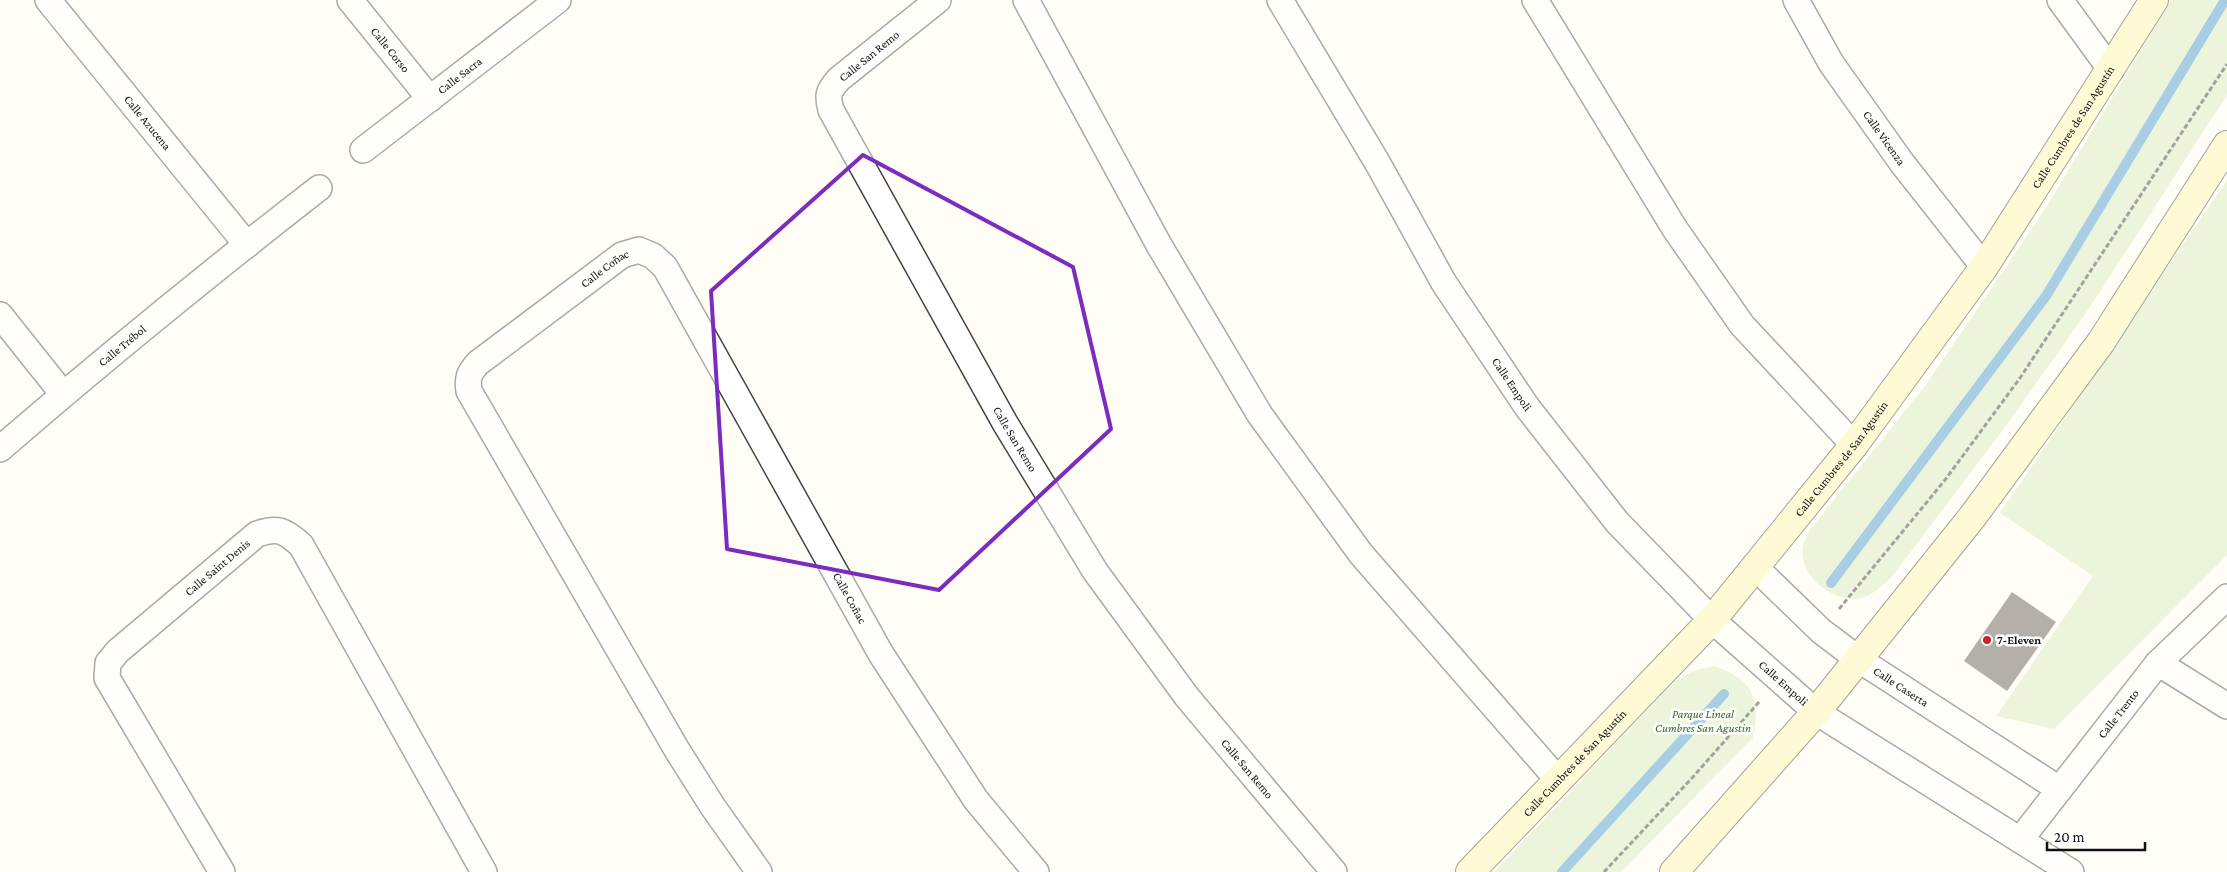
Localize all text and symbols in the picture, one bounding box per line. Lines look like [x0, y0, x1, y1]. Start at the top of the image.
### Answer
street label: Calle Corso [368, 24, 413, 75]
street label: Calle San Remo [836, 27, 902, 85]
street label: Calle Sacra [435, 54, 485, 97]
street label: Calle Cumbres de San Agustín [2029, 63, 2118, 191]
street label: Calle Azucena [121, 92, 174, 153]
street label: Calle Vicenza [1860, 108, 1909, 168]
street label: Calle Coñac [578, 246, 630, 291]
street label: Calle Trébol [96, 322, 149, 369]
street label: Calle Empoli [1489, 355, 1535, 414]
street label: Calle Cumbres de San Agustín [1792, 398, 1891, 519]
street label: Calle San Remo [990, 404, 1040, 474]
street label: Calle Saint Denis [182, 536, 253, 599]
street label: Calle Coñac [830, 570, 870, 626]
place label: 7-Eleven [1997, 633, 2041, 647]
marker: 7-Eleven [1981, 634, 1993, 646]
street label: Calle Empoli [1756, 658, 1811, 709]
street label: Calle Caserta [1871, 664, 1931, 710]
street label: Calle Trento [2095, 686, 2142, 741]
street label: Calle Cumbres de San Agustín [1520, 706, 1630, 819]
park label: Parque Lineal Cumbres San Agustin [1655, 707, 1751, 735]
street label: Calle San Remo [1218, 736, 1276, 802]
scale bar [2047, 820, 2144, 852]
text: 20 m [2054, 829, 2085, 845]

